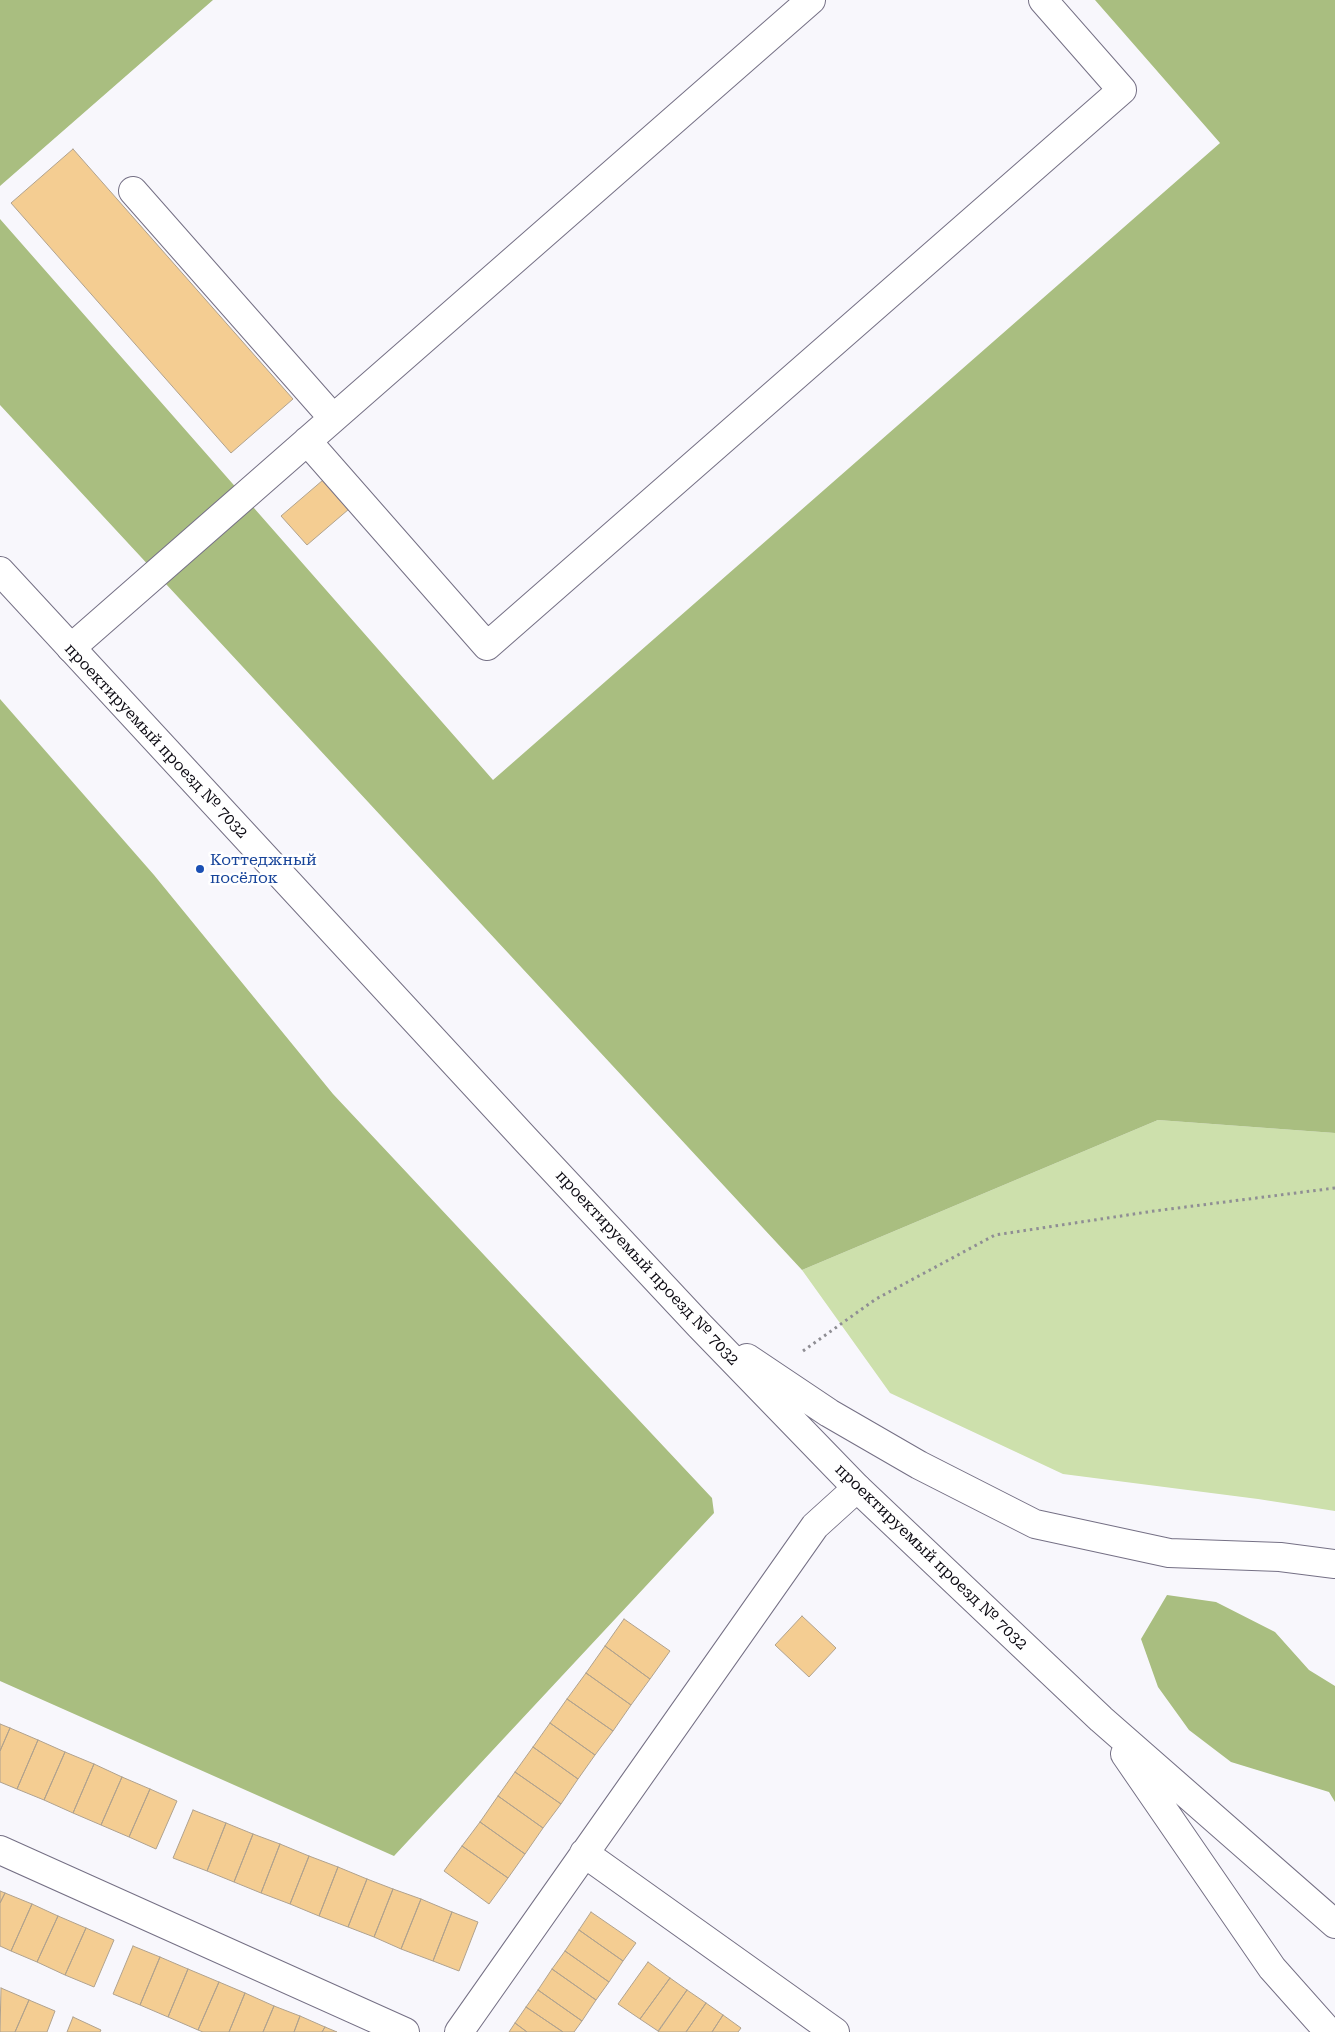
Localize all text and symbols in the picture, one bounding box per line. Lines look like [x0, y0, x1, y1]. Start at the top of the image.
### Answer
street label: проектируемый проезд № 7032 [60, 640, 252, 842]
place label: Коттеджный посёлок [210, 850, 317, 888]
marker: Коттеджный посёлок [194, 863, 206, 875]
street label: проектируемый проезд № 7032 [551, 1167, 743, 1369]
street label: проектируемый проезд № 7032 [831, 1460, 1031, 1654]

